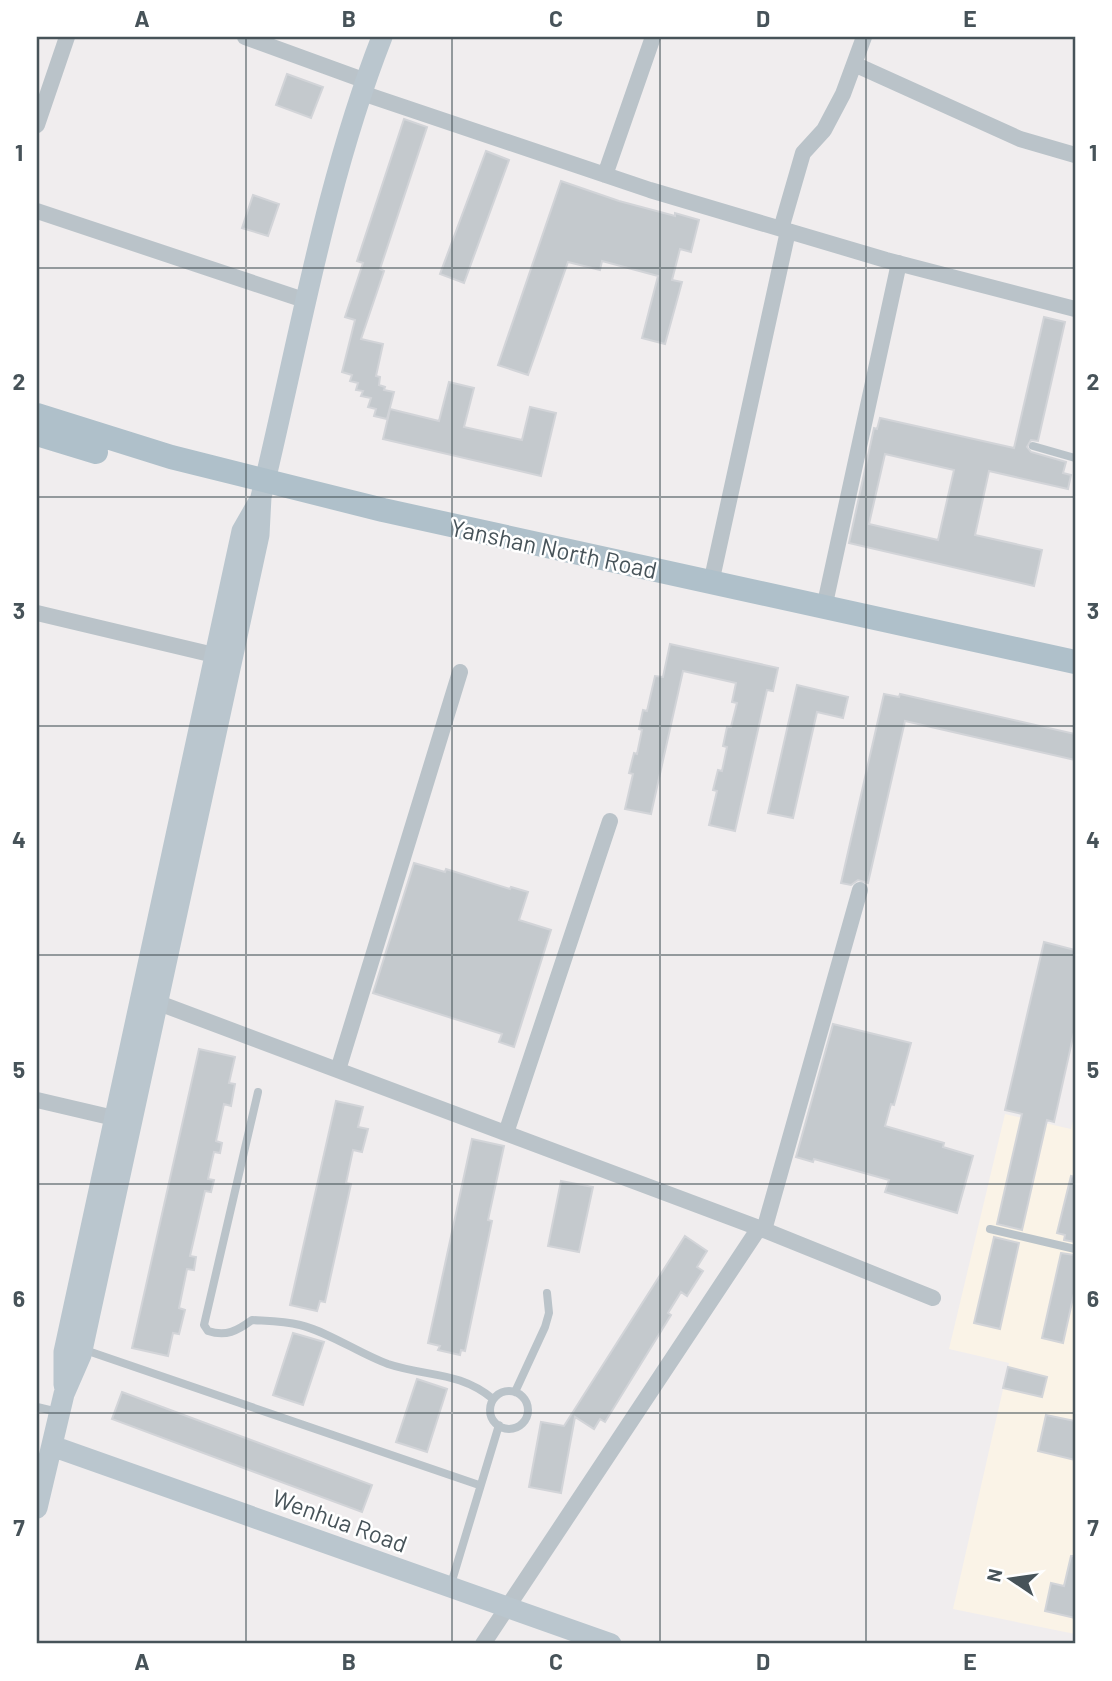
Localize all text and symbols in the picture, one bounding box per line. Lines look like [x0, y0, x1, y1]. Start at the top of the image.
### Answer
text: A [134, 4, 150, 32]
text: B [342, 4, 356, 32]
text: C [549, 4, 563, 32]
text: D [756, 4, 770, 32]
text: E [963, 4, 977, 32]
text: 1 [15, 138, 23, 166]
text: 1 [1089, 138, 1097, 166]
text: 2 [13, 367, 25, 395]
text: 2 [1087, 367, 1099, 395]
street label: Yanshan North Road [448, 512, 660, 584]
text: 3 [13, 596, 25, 624]
text: 3 [1087, 596, 1099, 624]
text: 4 [12, 825, 26, 853]
text: 4 [1086, 825, 1100, 853]
text: 5 [13, 1055, 25, 1083]
text: 5 [1087, 1055, 1099, 1083]
text: 6 [13, 1284, 25, 1312]
text: 6 [1087, 1284, 1099, 1312]
street label: Wenhua Road [269, 1482, 411, 1558]
text: 7 [13, 1513, 25, 1541]
text: 7 [1087, 1513, 1099, 1541]
north arrow [976, 1544, 1046, 1614]
text: N [981, 1566, 1007, 1584]
text: A [134, 1647, 150, 1675]
text: B [342, 1647, 356, 1675]
text: C [549, 1647, 563, 1675]
text: D [756, 1647, 770, 1675]
text: E [963, 1647, 977, 1675]

